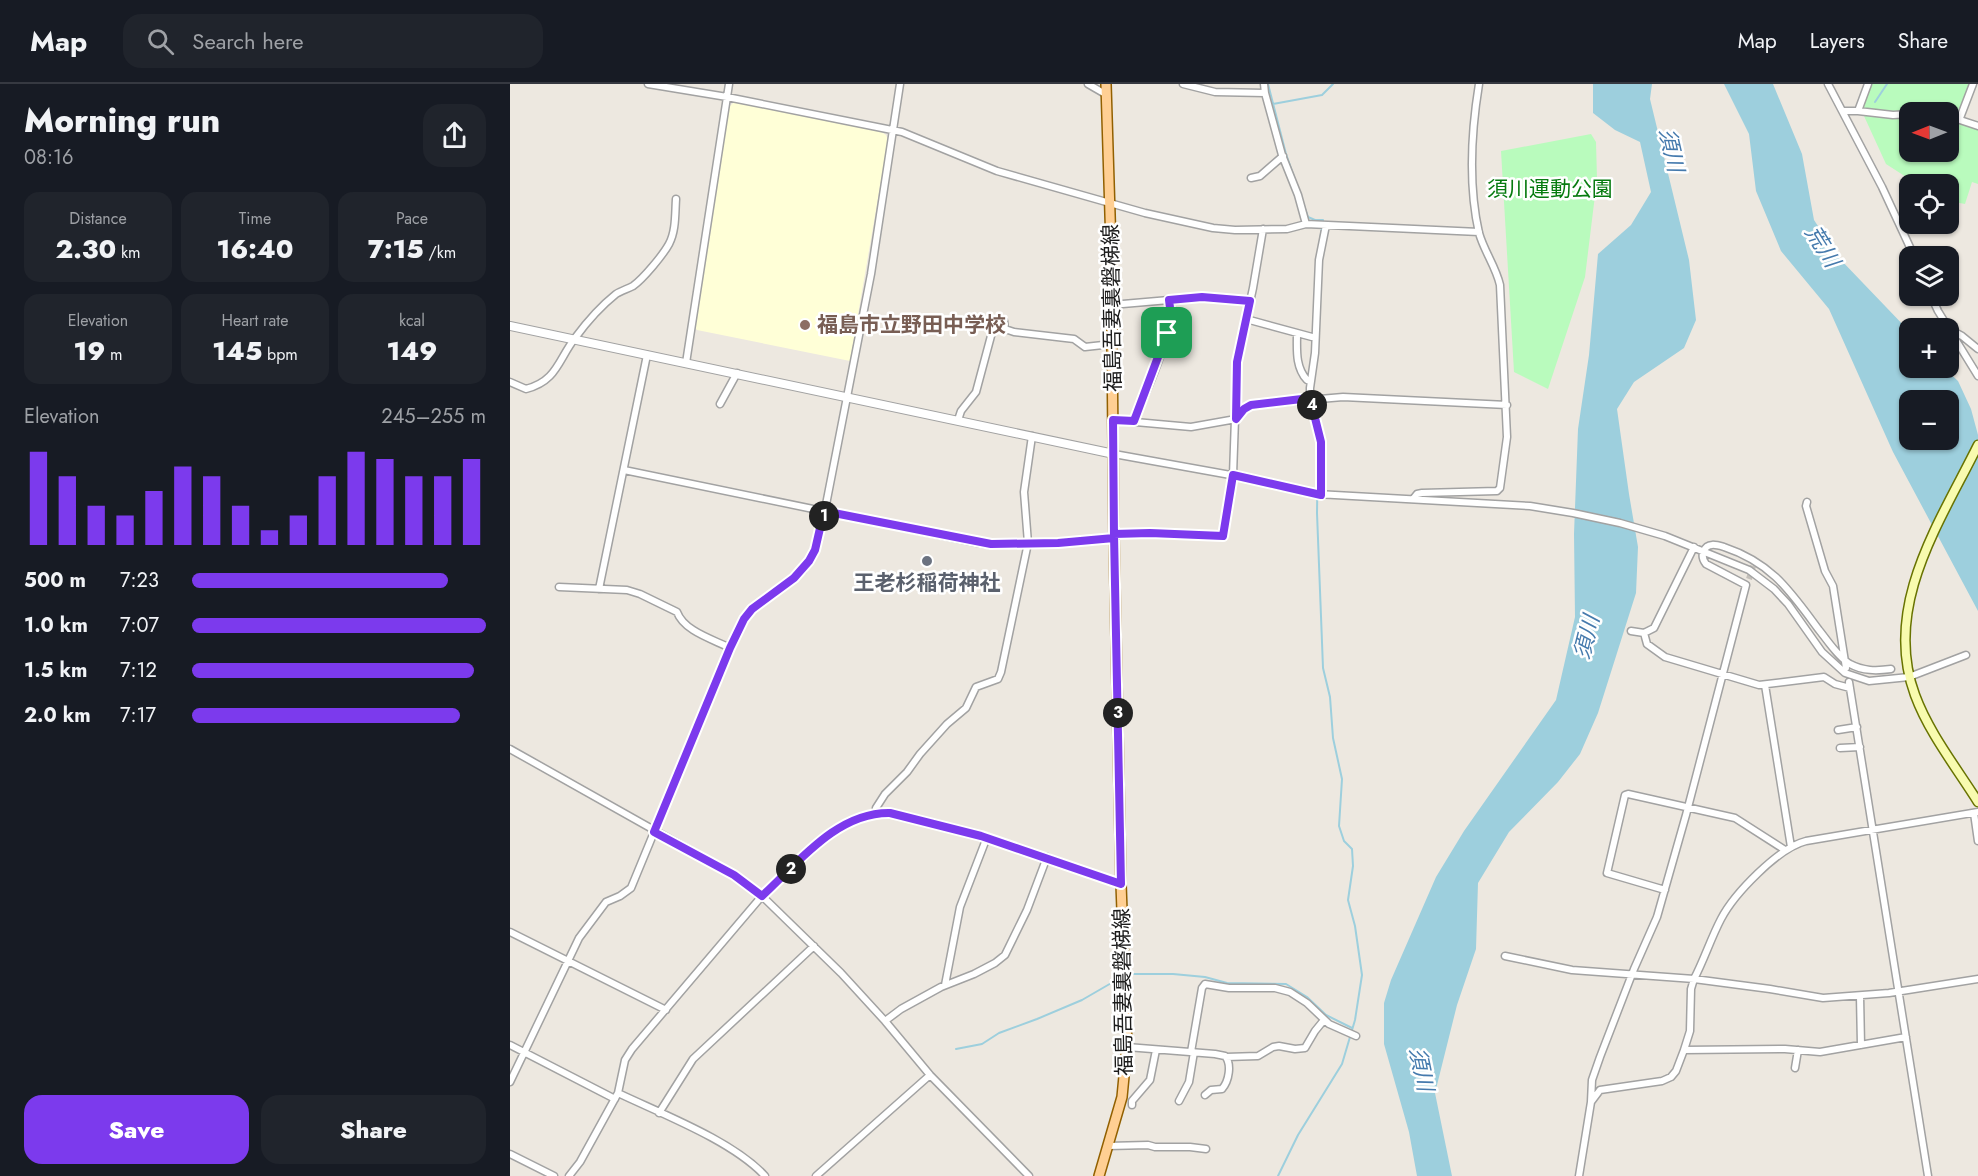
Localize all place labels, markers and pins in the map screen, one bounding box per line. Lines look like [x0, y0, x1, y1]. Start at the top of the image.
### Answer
pin [1141, 307, 1192, 358]
place label: 福島市立野田中学校 [817, 310, 1006, 340]
marker: 福島市立野田中学校 [798, 318, 812, 332]
pin: 4 [1297, 390, 1327, 420]
pin: 1 [809, 501, 839, 531]
marker: 王老杉稲荷神社 [920, 554, 934, 568]
place label: 王老杉稲荷神社 [854, 568, 1001, 598]
pin: 3 [1103, 698, 1133, 728]
pin: 2 [776, 854, 806, 884]

